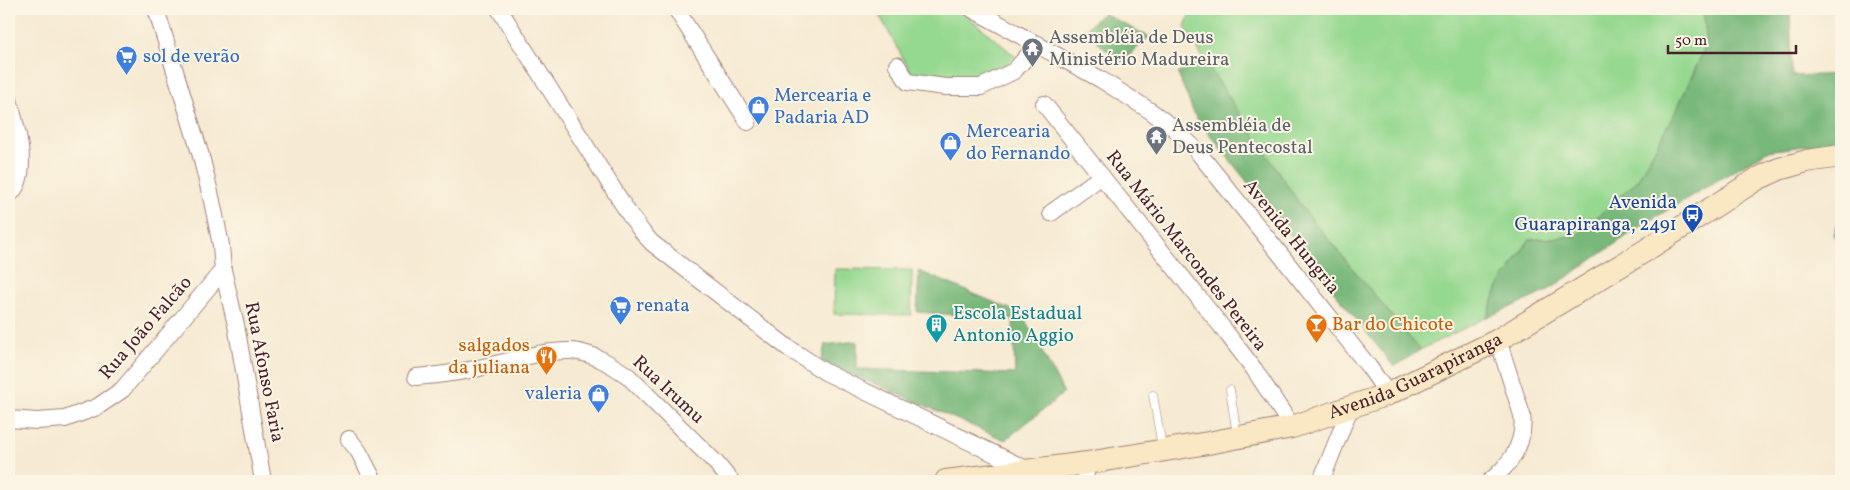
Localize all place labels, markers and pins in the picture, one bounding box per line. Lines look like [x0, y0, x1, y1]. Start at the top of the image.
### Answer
place label: Assembléia de Deus Ministério Madureira [1049, 25, 1229, 73]
temple icon: Assembléia de Deus Ministério Madureira [1021, 37, 1045, 68]
place label: sol de verão [143, 44, 240, 70]
supermarket icon: sol de verão [115, 45, 139, 76]
place label: Mercearia e Padaria AD [774, 83, 871, 131]
shop icon: Mercearia e Padaria AD [746, 95, 770, 126]
place label: Assembléia de Deus Pentecostal [1172, 113, 1313, 161]
place label: Mercearia do Fernando [966, 119, 1070, 167]
temple icon: Assembléia de Deus Pentecostal [1144, 125, 1168, 156]
shop icon: Mercearia do Fernando [938, 131, 962, 162]
place label: Avenida Guarapiranga, 2491 [1515, 190, 1677, 238]
bus stop icon: Avenida Guarapiranga, 2491 [1681, 202, 1705, 233]
place label: renata [636, 293, 690, 319]
supermarket icon: renata [608, 294, 632, 325]
place label: Escola Estadual Antonio Aggio [953, 301, 1082, 349]
place label: Bar do Chicote [1332, 312, 1453, 338]
building icon: Escola Estadual Antonio Aggio [925, 313, 949, 344]
bar icon: Bar do Chicote [1304, 313, 1328, 344]
place label: salgados da juliana [448, 333, 530, 381]
restaurant icon: salgados da juliana [534, 345, 558, 376]
place label: valeria [525, 381, 582, 407]
shop icon: valeria [586, 382, 610, 413]

